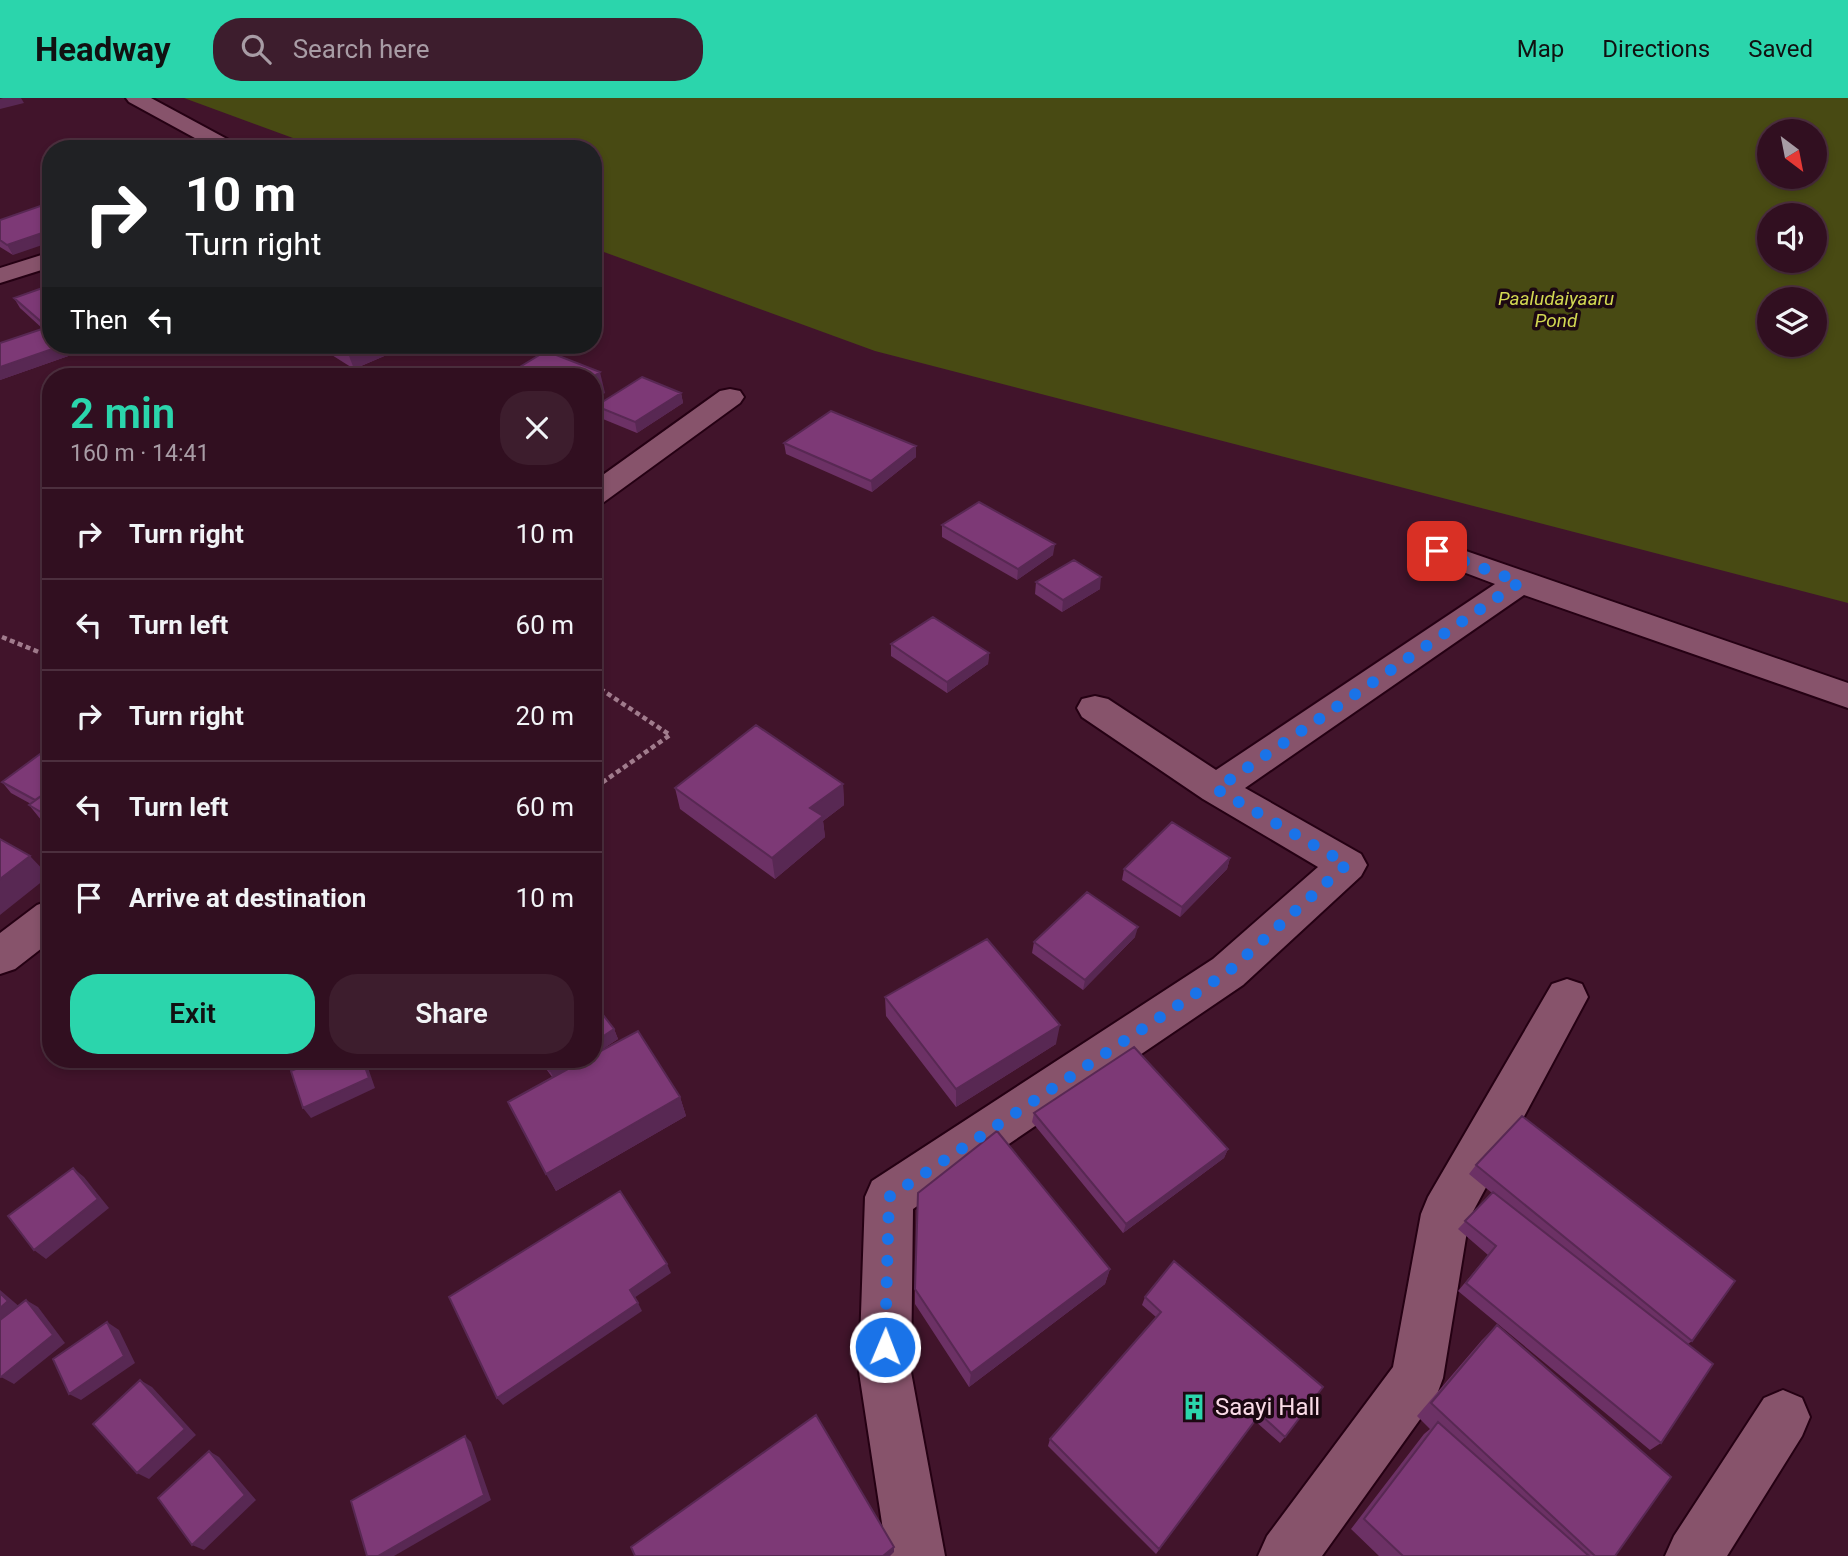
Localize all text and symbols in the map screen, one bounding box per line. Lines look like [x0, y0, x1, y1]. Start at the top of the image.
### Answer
search box [213, 18, 703, 81]
text: Headway [35, 30, 171, 69]
icon: search [237, 30, 275, 68]
text: Search here [293, 34, 429, 64]
text: Map [1517, 35, 1564, 63]
text: Directions [1602, 35, 1710, 63]
text: Saved [1748, 35, 1813, 63]
north arrow [1757, 119, 1827, 189]
map controls [1757, 119, 1827, 357]
text: 10 m [185, 166, 296, 223]
icon: right [70, 168, 161, 259]
button: sound [1757, 203, 1827, 273]
text: Turn right [185, 225, 321, 263]
water label: Paaludaiyaaru Pond [1498, 287, 1614, 332]
button: layers [1757, 287, 1827, 357]
icon: left [142, 301, 180, 339]
text: Then [70, 305, 128, 335]
text: 2 min [70, 389, 175, 438]
button: close [500, 391, 574, 465]
text: 160 m · 14:41 [70, 440, 209, 467]
icon: right [70, 515, 108, 553]
text: Turn right [129, 519, 244, 549]
text: 10 m [516, 519, 574, 549]
pin [1407, 521, 1467, 581]
icon: arrive [1418, 532, 1456, 570]
icon: left [70, 606, 108, 644]
text: Turn left [129, 610, 228, 640]
text: 60 m [516, 610, 574, 640]
icon: right [70, 697, 108, 735]
text: Turn right [129, 701, 244, 731]
text: 20 m [516, 701, 574, 731]
icon: left [70, 788, 108, 826]
text: Turn left [129, 792, 228, 822]
text: 60 m [516, 792, 574, 822]
icon: arrive [70, 879, 108, 917]
text: Arrive at destination [129, 883, 366, 913]
text: 10 m [516, 883, 574, 913]
button: Exit [70, 974, 315, 1054]
button: Share [329, 974, 574, 1054]
position arrow [848, 1310, 922, 1384]
building icon: Saayi Hall [1179, 1392, 1209, 1422]
place label: Saayi Hall [1215, 1393, 1320, 1421]

